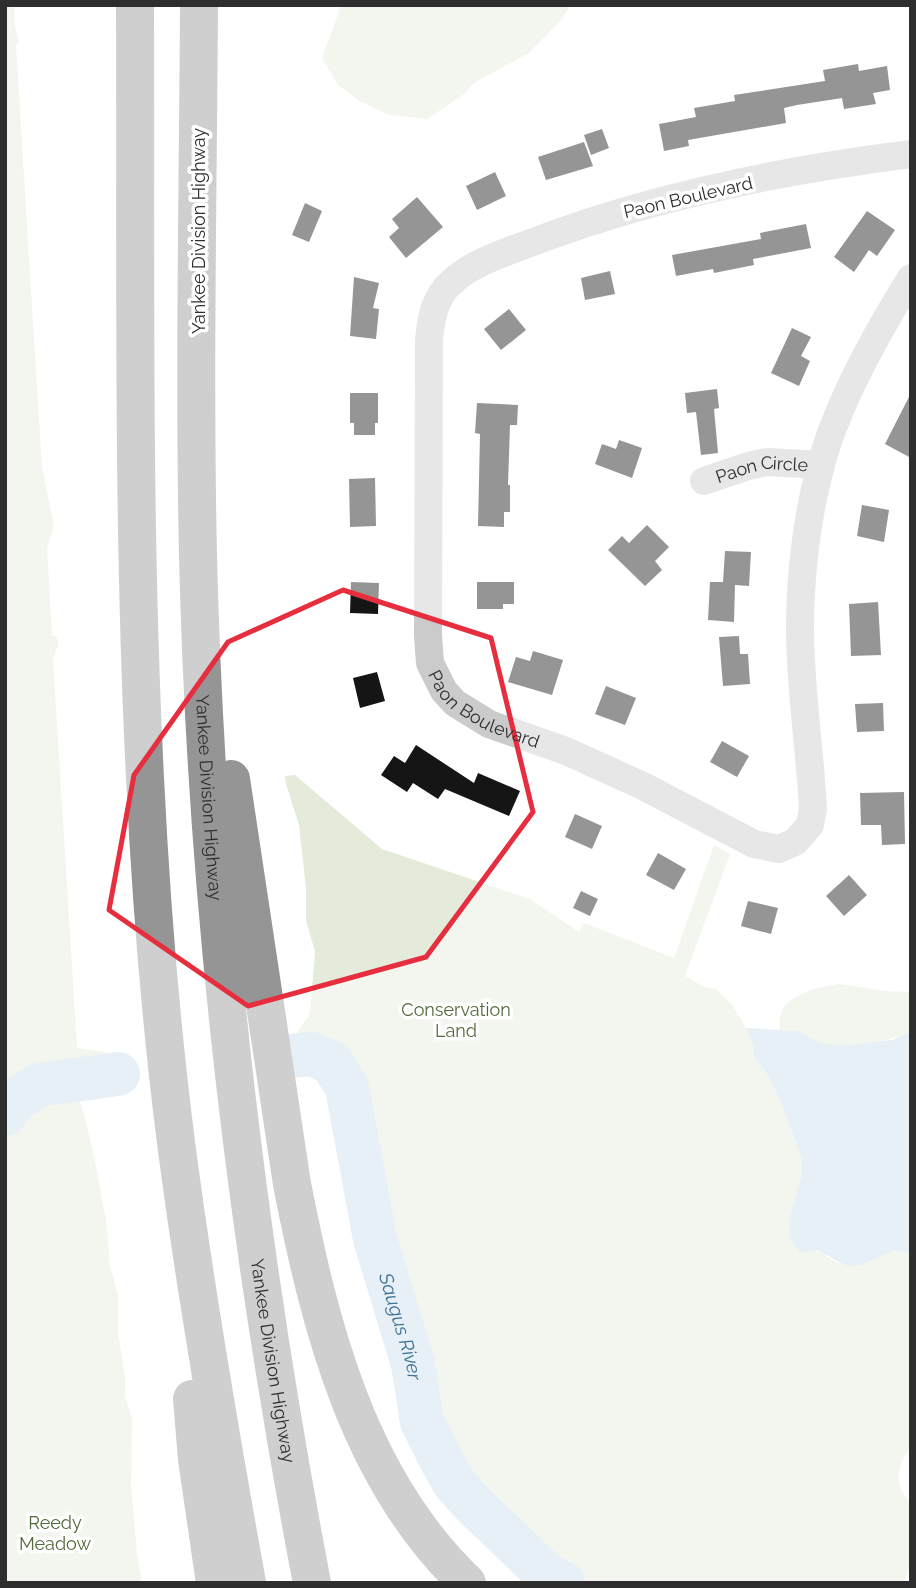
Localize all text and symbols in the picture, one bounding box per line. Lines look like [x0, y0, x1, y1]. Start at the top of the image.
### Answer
street label: Yankee Division Highway [188, 128, 209, 334]
street label: Paon Boulevard [621, 172, 755, 222]
street label: Paon Circle [713, 450, 809, 487]
street label: Paon Boulevard [425, 666, 543, 752]
street label: Yankee Division Highway [193, 694, 227, 902]
park label: Conservation Land [401, 999, 511, 1041]
street label: Yankee Division Highway [247, 1257, 300, 1465]
water label: Saugus River [375, 1269, 427, 1383]
park label: Reedy Meadow [19, 1512, 91, 1554]

